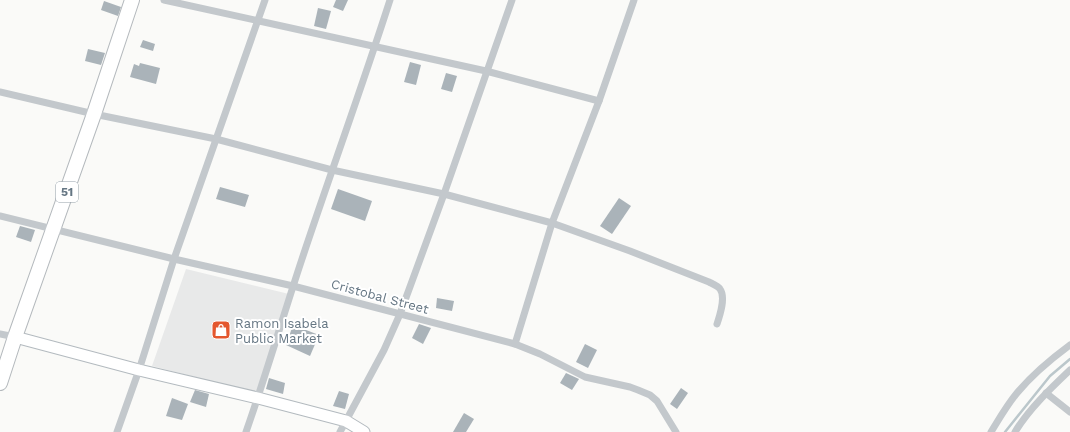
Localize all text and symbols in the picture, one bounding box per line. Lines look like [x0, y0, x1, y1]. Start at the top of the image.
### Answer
road number: 51 [56, 182, 78, 202]
street label: Cristobal Street [329, 276, 431, 317]
place label: Ramon Isabela Public Market [235, 316, 329, 346]
shop icon: Ramon Isabela Public Market [210, 319, 232, 341]

